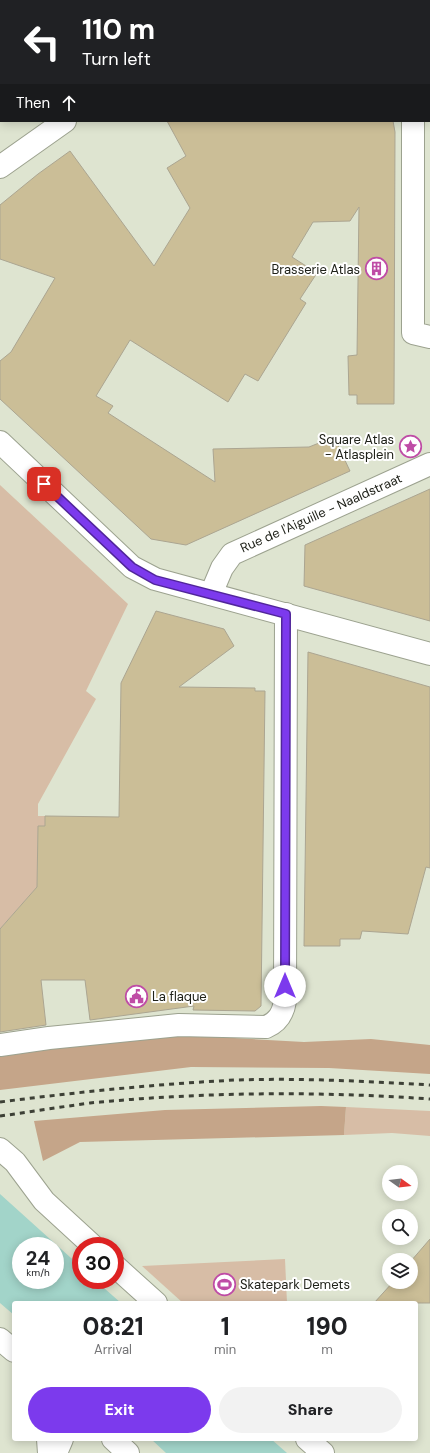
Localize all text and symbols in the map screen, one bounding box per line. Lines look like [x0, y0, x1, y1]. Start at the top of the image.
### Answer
text: 110 m [82, 11, 155, 48]
icon: left [16, 16, 68, 68]
text: Turn left [82, 47, 151, 71]
icon: ahead [58, 92, 80, 114]
text: Then [16, 93, 50, 113]
building icon: Brasserie Atlas [363, 256, 389, 282]
place label: Brasserie Atlas [271, 261, 360, 278]
place label: Square Atlas - Atlasplein [319, 431, 394, 463]
place icon: Square Atlas - Atlasplein [397, 433, 423, 459]
pin [27, 467, 61, 501]
street label: Rue de l'Aiguille - Naaldstraat [237, 470, 405, 556]
icon: arrive [33, 473, 55, 495]
position arrow [264, 965, 306, 1007]
public building icon: La flaque [124, 983, 150, 1009]
place label: La flaque [152, 988, 207, 1005]
north arrow [382, 1165, 418, 1201]
map controls [382, 1165, 418, 1289]
button: search [382, 1209, 418, 1245]
speed limit sign: 30 [72, 1237, 124, 1289]
text: 24 [26, 1245, 50, 1271]
button: layers [382, 1253, 418, 1289]
text: km/h [26, 1266, 50, 1279]
sports icon: Skatepark Demets [211, 1271, 237, 1297]
place label: Skatepark Demets [240, 1276, 350, 1293]
text: 08:21 [82, 1311, 144, 1342]
text: 1 [221, 1311, 229, 1342]
text: 190 [307, 1311, 348, 1342]
text: Arrival [94, 1341, 132, 1358]
text: min [214, 1341, 236, 1358]
text: m [321, 1341, 333, 1358]
button: Exit [28, 1387, 211, 1433]
button: Share [219, 1387, 402, 1433]

